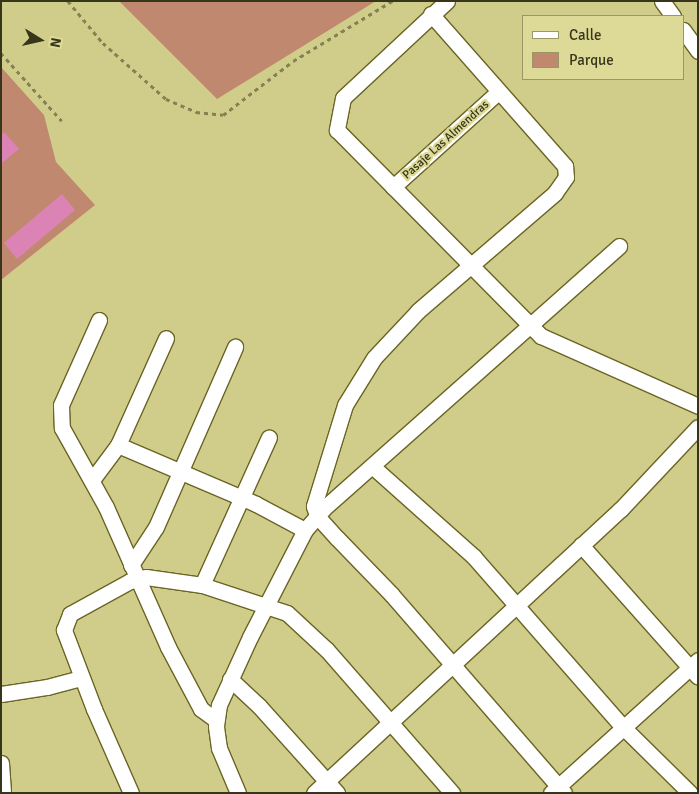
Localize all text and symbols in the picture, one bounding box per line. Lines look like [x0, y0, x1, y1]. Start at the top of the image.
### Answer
north arrow [15, 15, 65, 65]
legend [522, 15, 684, 80]
text: Calle [569, 26, 602, 44]
text: N [46, 36, 64, 49]
text: Parque [569, 51, 614, 69]
street label: Pasaje Las Almendras [400, 98, 492, 182]

